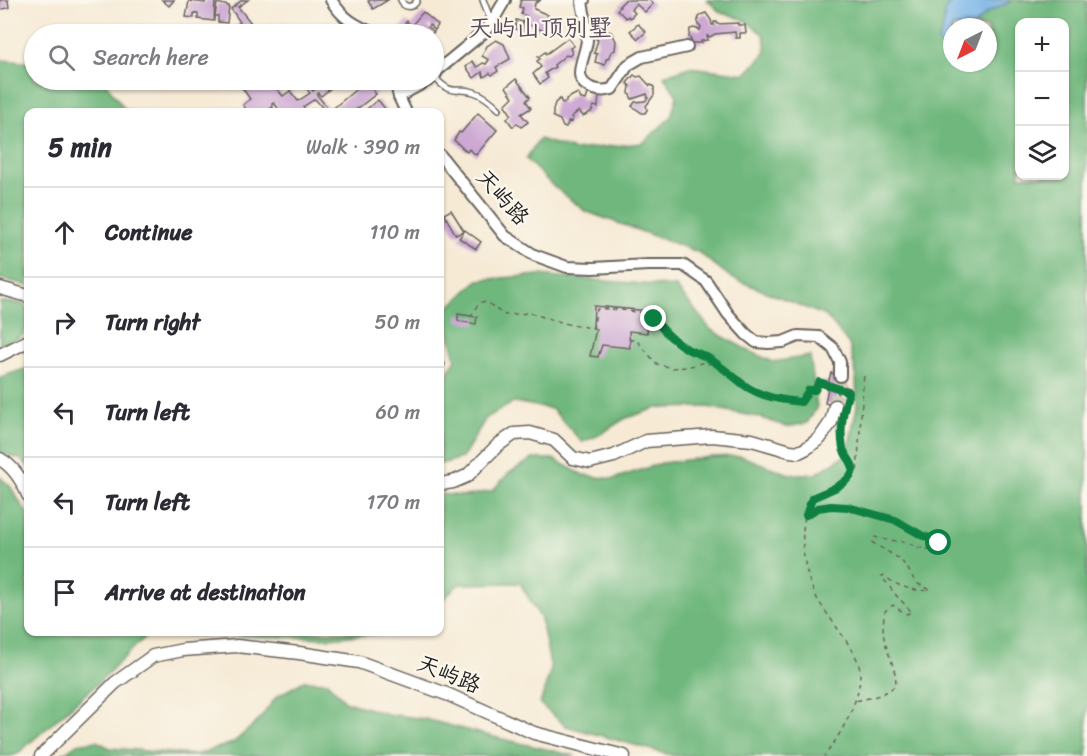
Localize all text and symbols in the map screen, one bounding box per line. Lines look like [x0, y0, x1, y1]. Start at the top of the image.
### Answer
district label: 天屿山顶别墅 [468, 7, 612, 49]
north arrow [943, 18, 997, 72]
map controls [1015, 18, 1069, 180]
button: + [1015, 18, 1069, 72]
search box [24, 24, 444, 90]
text: Search here [93, 38, 209, 77]
icon: search [45, 41, 78, 74]
button: − [1015, 72, 1069, 126]
text: 5 min [48, 124, 112, 170]
button: layers [1015, 126, 1069, 180]
text: Walk · 390 m [306, 130, 420, 165]
street label: 天屿路 [466, 159, 540, 235]
text: Continue [105, 213, 193, 252]
text: 110 m [370, 215, 420, 250]
icon: ahead [48, 216, 81, 249]
text: Turn right [105, 303, 200, 342]
text: 50 m [375, 305, 420, 340]
route end [640, 305, 666, 331]
icon: right [48, 306, 81, 339]
text: Turn left [105, 393, 190, 432]
text: 60 m [375, 395, 420, 430]
icon: left [48, 396, 81, 429]
text: Turn left [105, 483, 190, 522]
text: 170 m [367, 485, 420, 520]
icon: left [48, 486, 81, 519]
route start [925, 529, 951, 555]
text: Arrive at destination [105, 573, 306, 612]
icon: arrive [48, 576, 81, 609]
street label: 天屿路 [411, 644, 487, 704]

